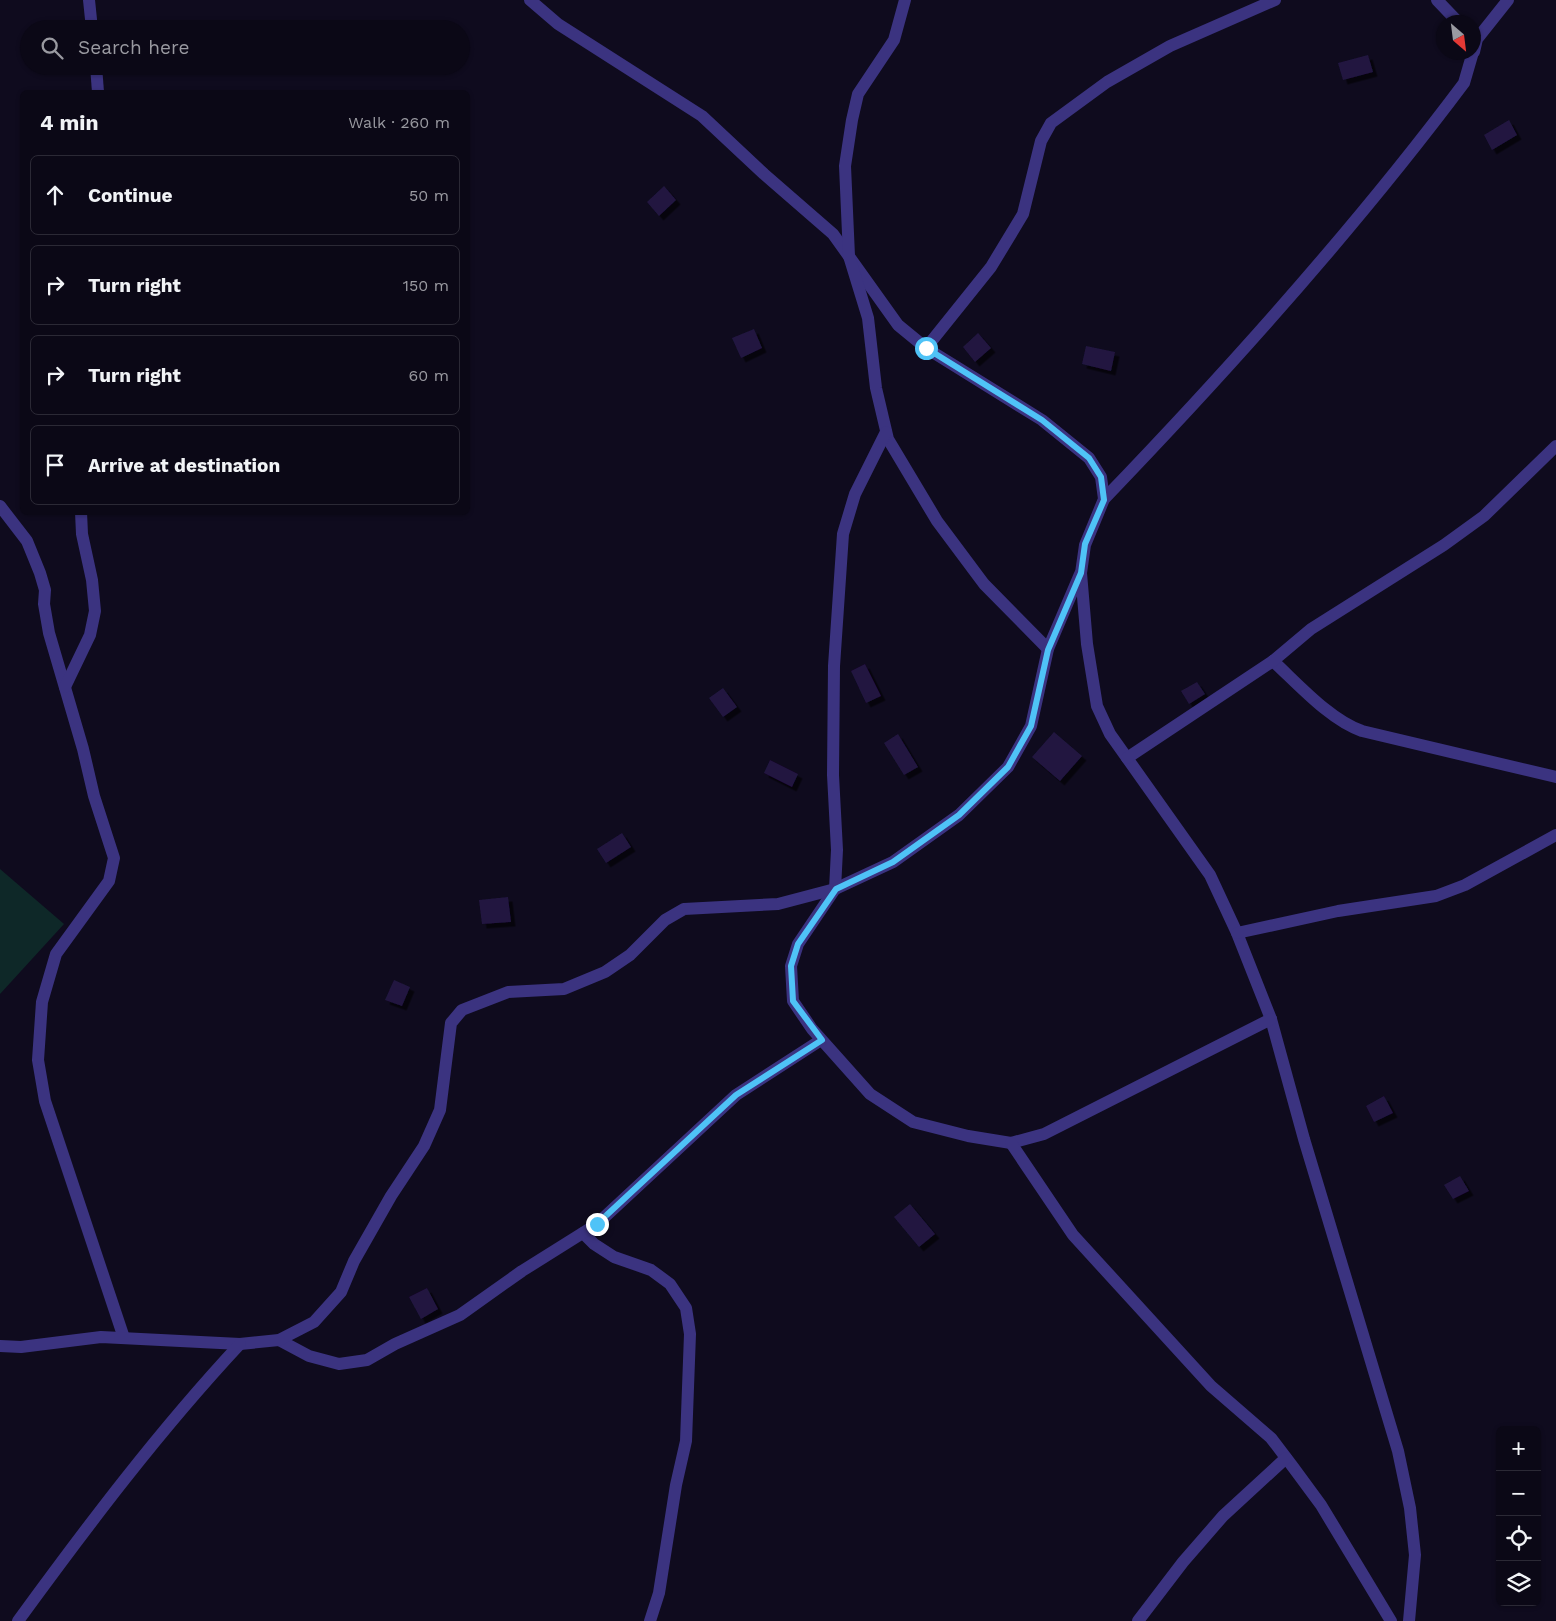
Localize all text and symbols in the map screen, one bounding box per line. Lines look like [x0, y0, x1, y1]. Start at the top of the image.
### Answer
north arrow [1436, 15, 1481, 60]
search box [20, 20, 470, 75]
icon: search [38, 34, 66, 62]
text: Search here [78, 36, 189, 59]
text: 4 min [40, 110, 98, 135]
text: Walk · 260 m [348, 113, 450, 132]
icon: ahead [41, 181, 69, 209]
text: Continue [88, 184, 172, 207]
text: 50 m [409, 186, 449, 205]
icon: right [41, 271, 69, 299]
text: Turn right [88, 274, 181, 297]
text: 150 m [403, 276, 449, 295]
route start [915, 337, 938, 360]
icon: right [41, 361, 69, 389]
text: Turn right [88, 364, 181, 387]
text: 60 m [409, 366, 449, 385]
icon: arrive [41, 451, 69, 479]
text: Arrive at destination [88, 454, 280, 477]
route end [586, 1213, 609, 1236]
map controls [1496, 1426, 1541, 1606]
button: + [1496, 1426, 1541, 1471]
button: − [1496, 1471, 1541, 1516]
button: locate [1496, 1516, 1541, 1561]
button: layers [1496, 1561, 1541, 1606]

